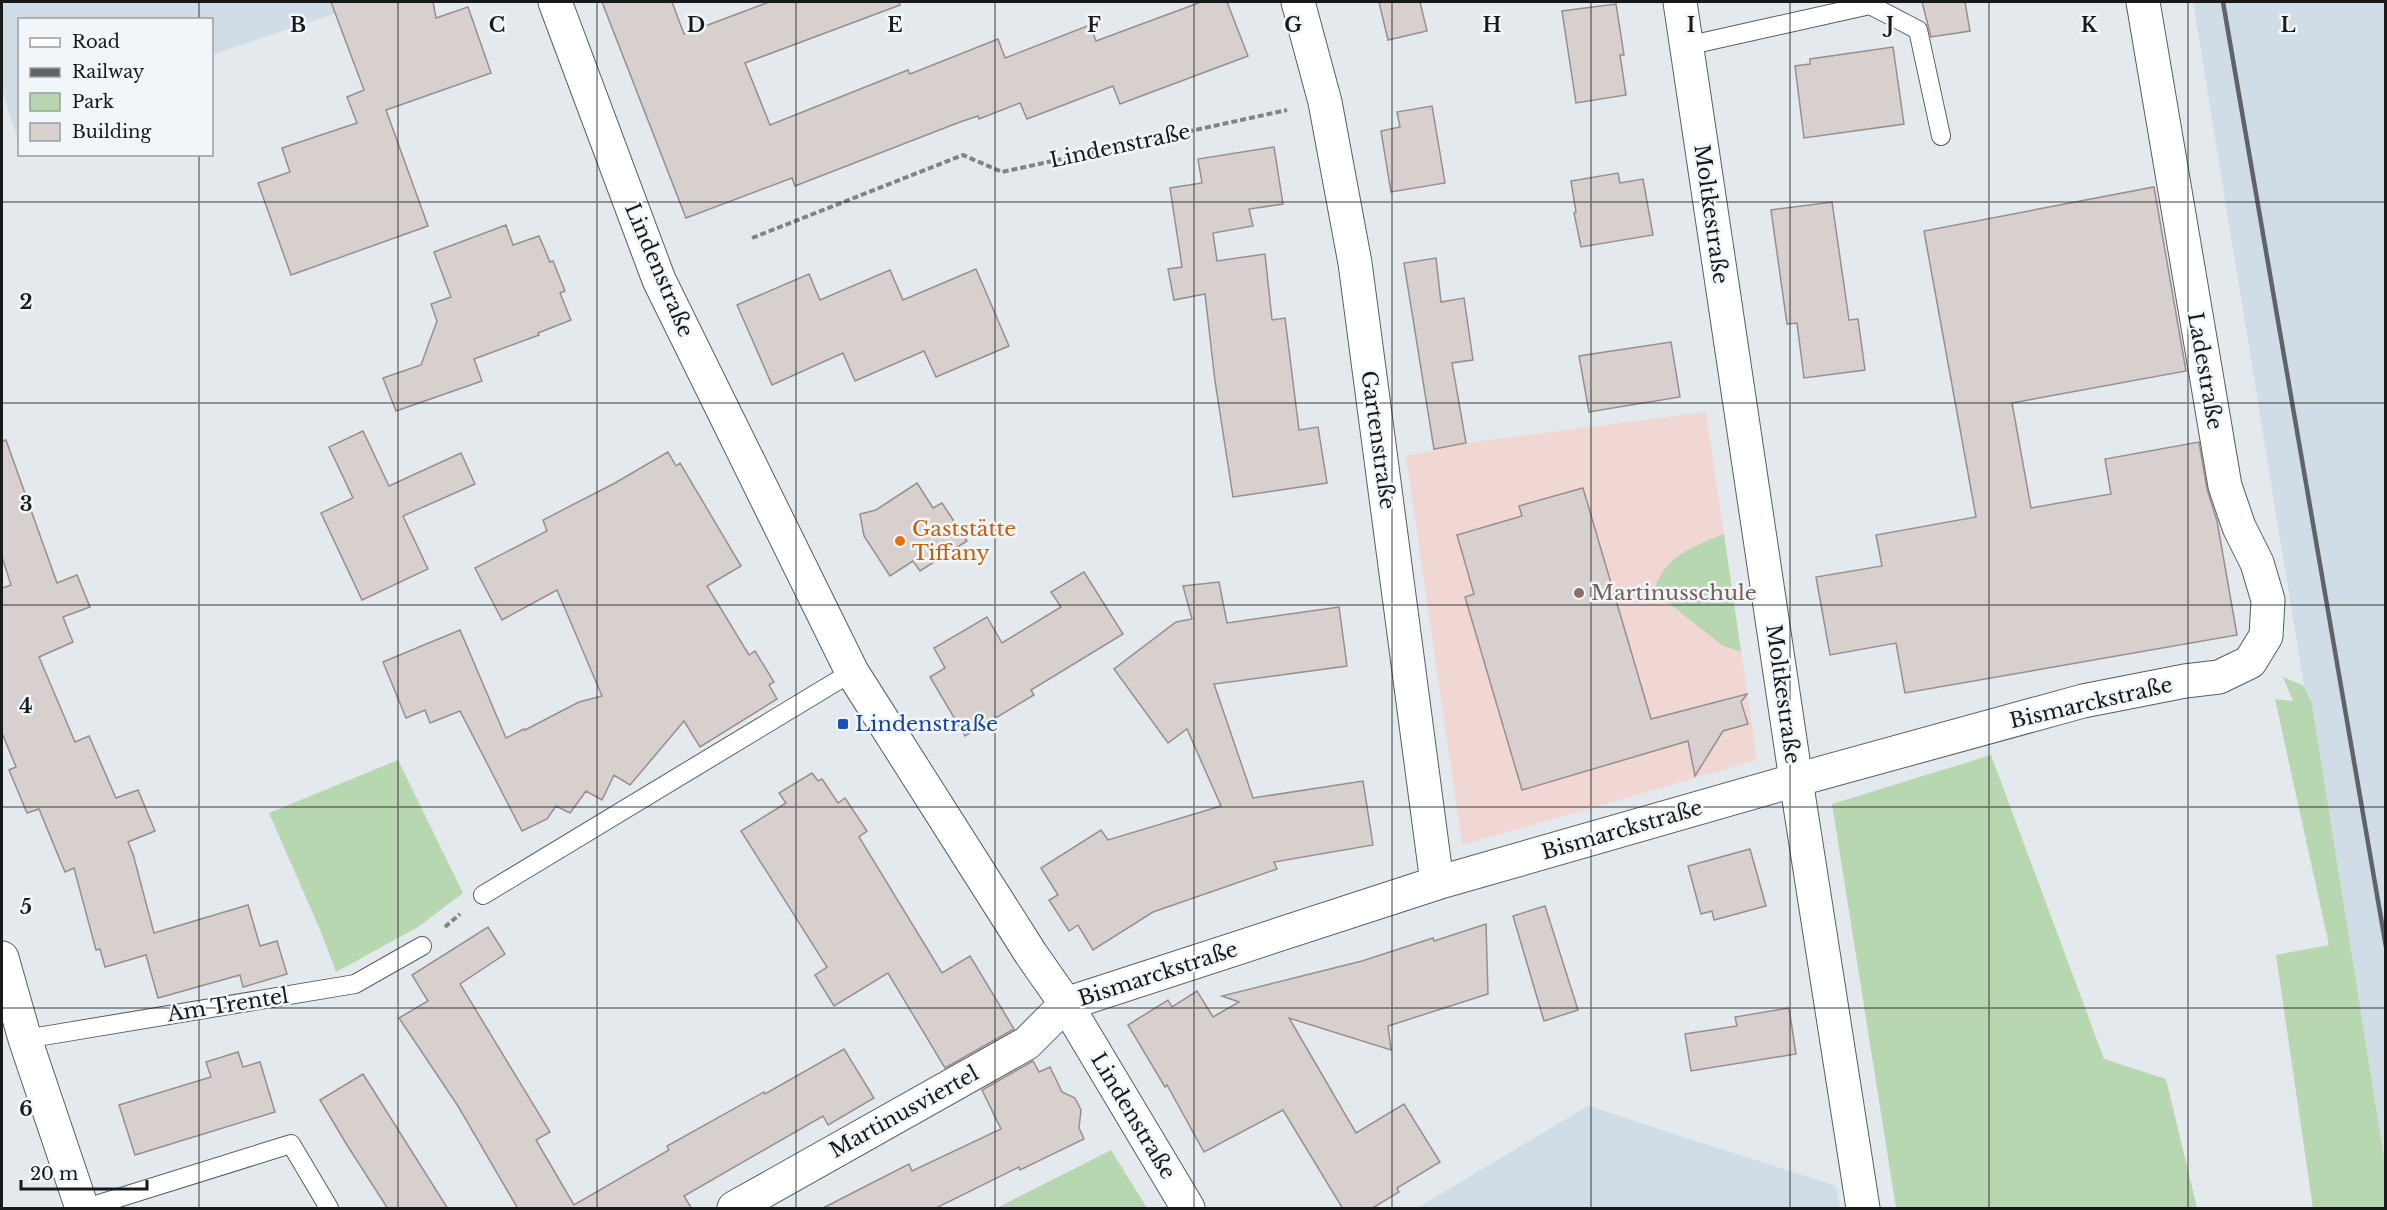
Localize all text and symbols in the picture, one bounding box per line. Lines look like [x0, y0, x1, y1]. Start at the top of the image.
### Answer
text: B [290, 13, 306, 37]
text: C [489, 13, 505, 37]
text: D [687, 13, 705, 37]
text: E [887, 13, 903, 37]
text: F [1087, 13, 1101, 37]
text: G [1284, 13, 1302, 37]
text: H [1483, 13, 1502, 37]
text: I [1687, 13, 1695, 37]
text: J [1882, 13, 1894, 37]
text: K [2081, 13, 2098, 37]
text: L [2280, 13, 2296, 37]
legend [18, 18, 213, 156]
text: Road [72, 31, 120, 53]
text: Railway [72, 61, 145, 83]
text: Park [72, 91, 114, 113]
street label: Lindenstraße [1047, 118, 1193, 174]
text: Building [72, 121, 151, 143]
street label: Moltkestraße [1688, 143, 1734, 285]
street label: Lindenstraße [619, 199, 699, 341]
text: 2 [19, 290, 33, 314]
street label: Ladestraße [2182, 310, 2228, 432]
street label: Gartenstraße [1355, 369, 1401, 511]
text: 3 [20, 492, 32, 516]
place label: Gaststätte Tiffany [912, 516, 1016, 566]
marker: Gaststätte Tiffany [893, 534, 907, 548]
place label: Martinusschule [1591, 580, 1757, 606]
marker: Martinusschule [1572, 586, 1586, 600]
street label: Moltkestraße [1760, 623, 1806, 765]
street label: Bismarckstraße [2007, 672, 2175, 734]
text: 4 [19, 694, 33, 718]
place label: Lindenstraße [855, 711, 998, 737]
marker: Lindenstraße [836, 717, 850, 731]
street label: Bismarckstraße [1538, 795, 1706, 865]
text: 5 [20, 895, 32, 919]
street label: Bismarckstraße [1075, 936, 1241, 1012]
street label: Am Trentel [164, 983, 291, 1028]
street label: Lindenstraße [1085, 1048, 1181, 1184]
street label: Martinusviertel [825, 1060, 983, 1164]
text: 6 [19, 1097, 33, 1121]
scale bar [21, 1153, 147, 1191]
text: 20 m [30, 1163, 78, 1185]

